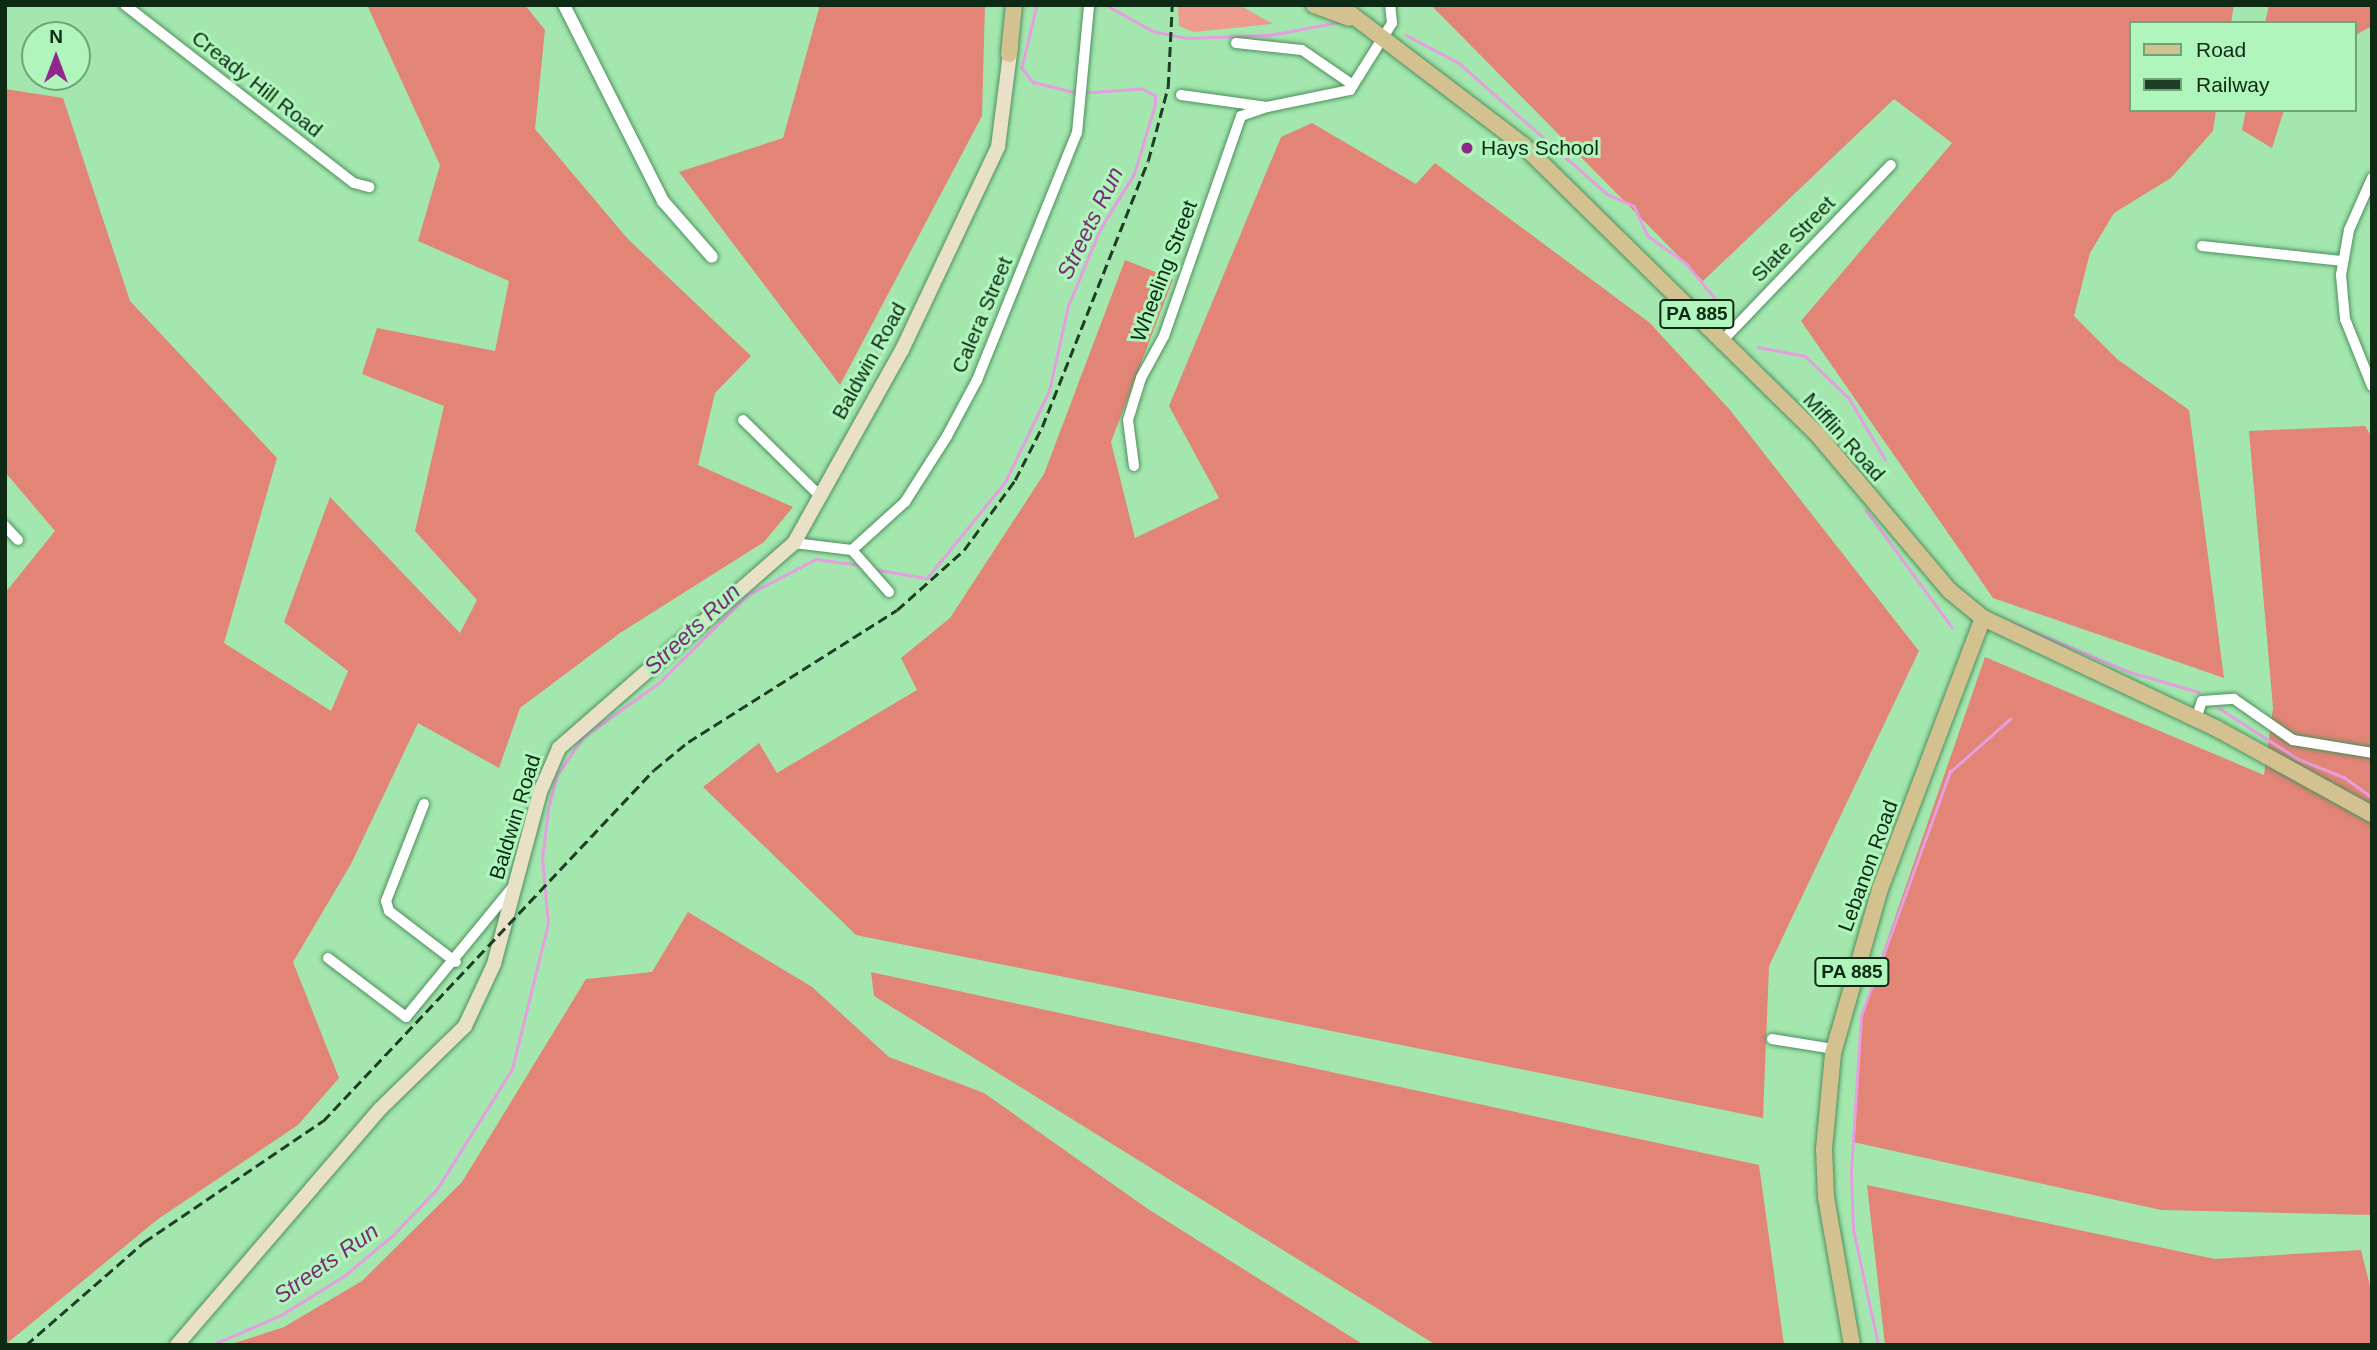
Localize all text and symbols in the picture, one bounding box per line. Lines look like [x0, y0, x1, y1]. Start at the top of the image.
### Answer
north arrow [21, 21, 91, 91]
legend [2128, 21, 2356, 112]
street label: Cready Hill Road [187, 25, 327, 143]
text: N [49, 26, 63, 47]
text: Road [2196, 38, 2246, 61]
text: Railway [2196, 73, 2270, 96]
place label: Hays School [1481, 135, 1599, 161]
marker: Hays School [1459, 140, 1475, 156]
water label: Streets Run [1051, 162, 1129, 284]
street label: Slate Street [1746, 191, 1840, 287]
street label: Wheeling Street [1125, 197, 1203, 345]
street label: Calera Street [946, 253, 1018, 377]
street label: Baldwin Road [827, 298, 911, 424]
road number: PA 885 [1658, 298, 1736, 330]
street label: Mifflin Road [1798, 388, 1890, 486]
water label: Streets Run [638, 577, 746, 681]
street label: Baldwin Road [484, 751, 546, 883]
street label: Lebanon Road [1833, 797, 1903, 935]
road number: PA 885 [1814, 956, 1890, 988]
water label: Streets Run [268, 1217, 384, 1309]

